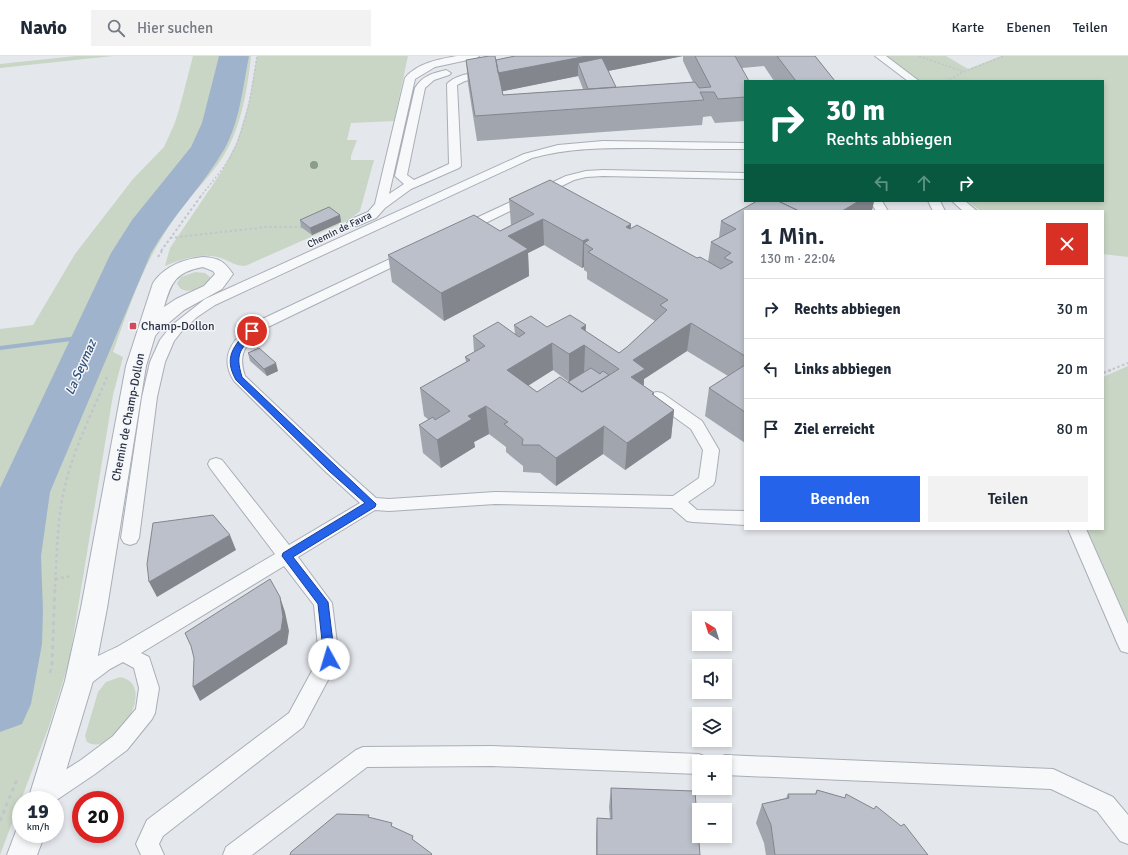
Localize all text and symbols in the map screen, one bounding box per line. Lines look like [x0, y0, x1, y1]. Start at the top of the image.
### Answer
search box [91, 10, 371, 46]
text: Navio [20, 16, 67, 40]
icon: search [105, 17, 127, 39]
text: Hier suchen [137, 19, 213, 37]
text: Karte [952, 19, 984, 36]
text: Ebenen [1006, 19, 1051, 36]
text: Teilen [1073, 19, 1108, 36]
text: 30 m [826, 94, 885, 128]
icon: right [760, 96, 812, 148]
text: Rechts abbiegen [826, 128, 952, 150]
icon: left [871, 172, 893, 194]
icon: ahead [913, 172, 935, 194]
icon: right [955, 172, 977, 194]
street label: Chemin de Favra [305, 209, 374, 251]
text: 1 Min. [760, 221, 825, 251]
button: close [1046, 223, 1088, 265]
text: 130 m · 22:04 [760, 251, 836, 267]
icon: right [760, 298, 782, 320]
text: Rechts abbiegen [794, 300, 901, 318]
text: 30 m [1057, 300, 1088, 318]
pin [235, 314, 269, 348]
place label: Champ-Dollon [141, 319, 215, 334]
icon: arrive [241, 320, 263, 342]
marker: Champ-Dollon [128, 321, 138, 331]
water label: La Seymaz [62, 336, 101, 397]
street label: Chemin de Champ-Dollon [109, 352, 148, 483]
icon: left [760, 358, 782, 380]
text: Links abbiegen [794, 360, 891, 378]
text: 20 m [1057, 360, 1088, 378]
icon: arrive [760, 418, 782, 440]
text: Ziel erreicht [794, 420, 875, 438]
text: 80 m [1057, 420, 1088, 438]
button: Beenden [760, 476, 920, 522]
button: Teilen [928, 476, 1088, 522]
north arrow [692, 611, 732, 651]
map controls [692, 611, 732, 843]
position arrow [308, 638, 350, 680]
button: sound [692, 659, 732, 699]
button: layers [692, 707, 732, 747]
button: + [692, 755, 732, 795]
speed limit sign: 20 [72, 791, 124, 843]
text: 19 [27, 799, 49, 824]
button: − [692, 803, 732, 843]
text: km/h [27, 821, 49, 833]

